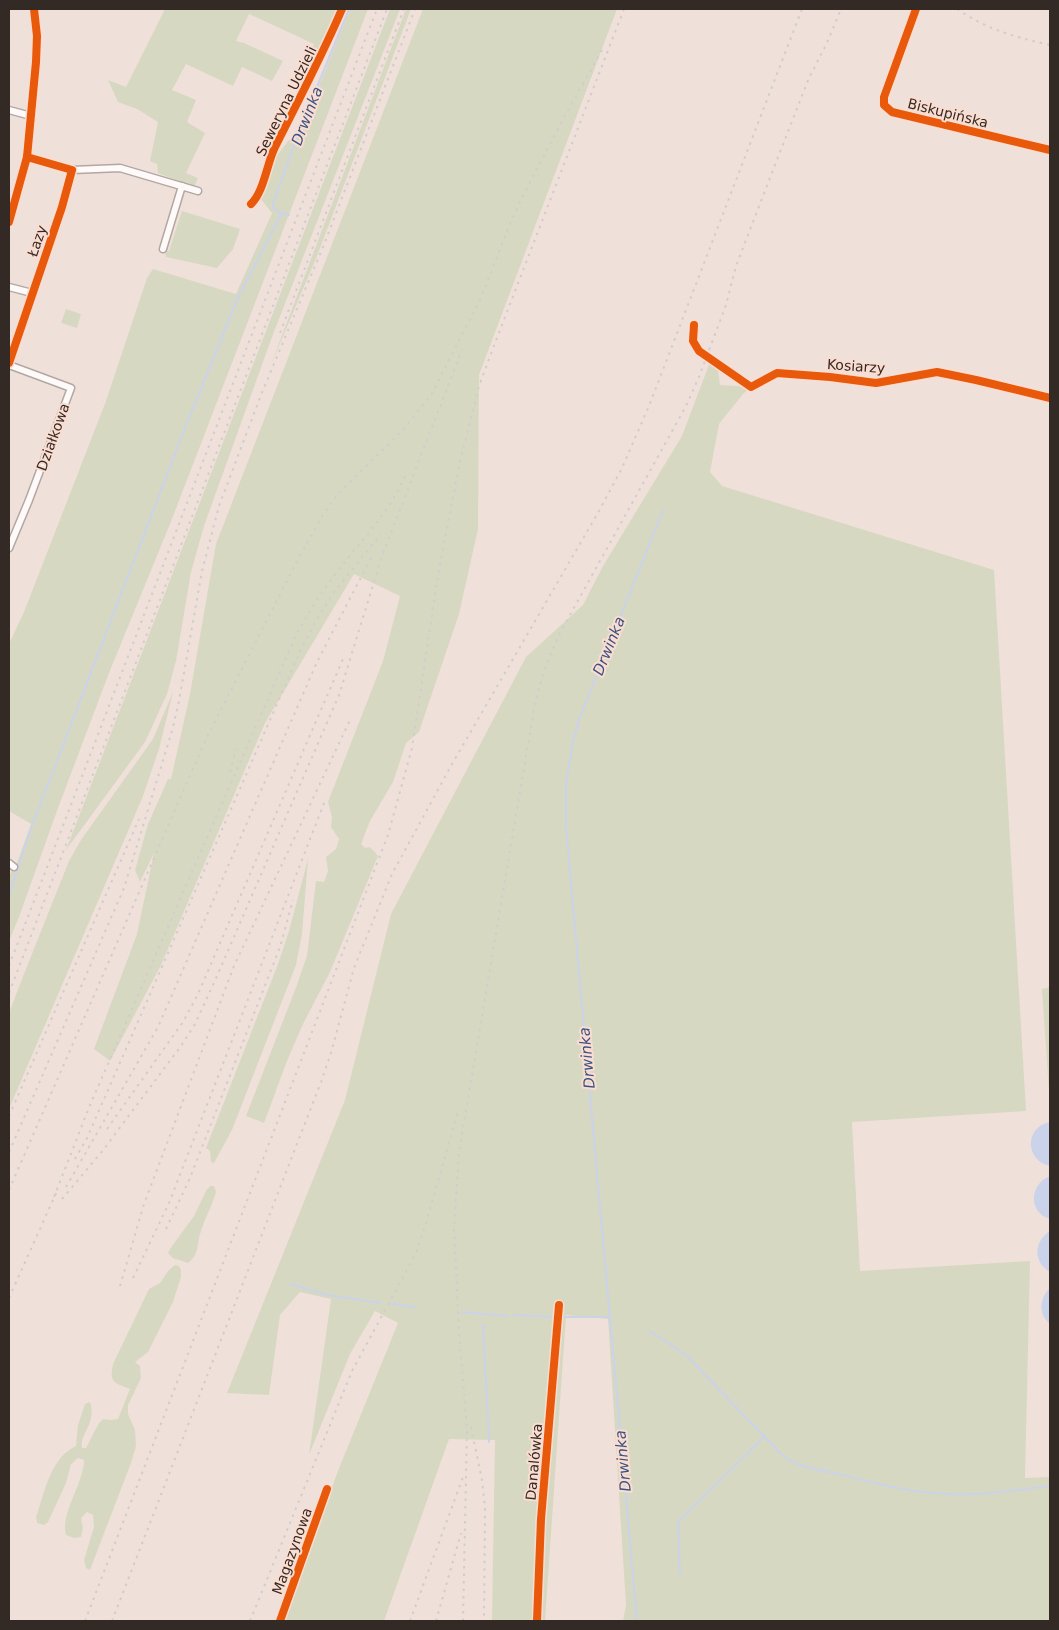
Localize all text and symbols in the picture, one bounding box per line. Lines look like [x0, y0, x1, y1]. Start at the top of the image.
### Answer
street label: Seweryna Udzieli [252, 43, 320, 159]
water label: Drwinka [288, 84, 326, 148]
street label: Biskupińska [906, 95, 990, 131]
street label: Łazy [24, 223, 50, 260]
street label: Kosiarzy [826, 356, 886, 376]
street label: Działkowa [33, 401, 73, 473]
water label: Drwinka [589, 614, 629, 678]
water label: Drwinka [575, 1027, 599, 1089]
street label: Danalówka [523, 1423, 545, 1501]
water label: Drwinka [611, 1430, 635, 1492]
street label: Magazynowa [269, 1505, 315, 1597]

